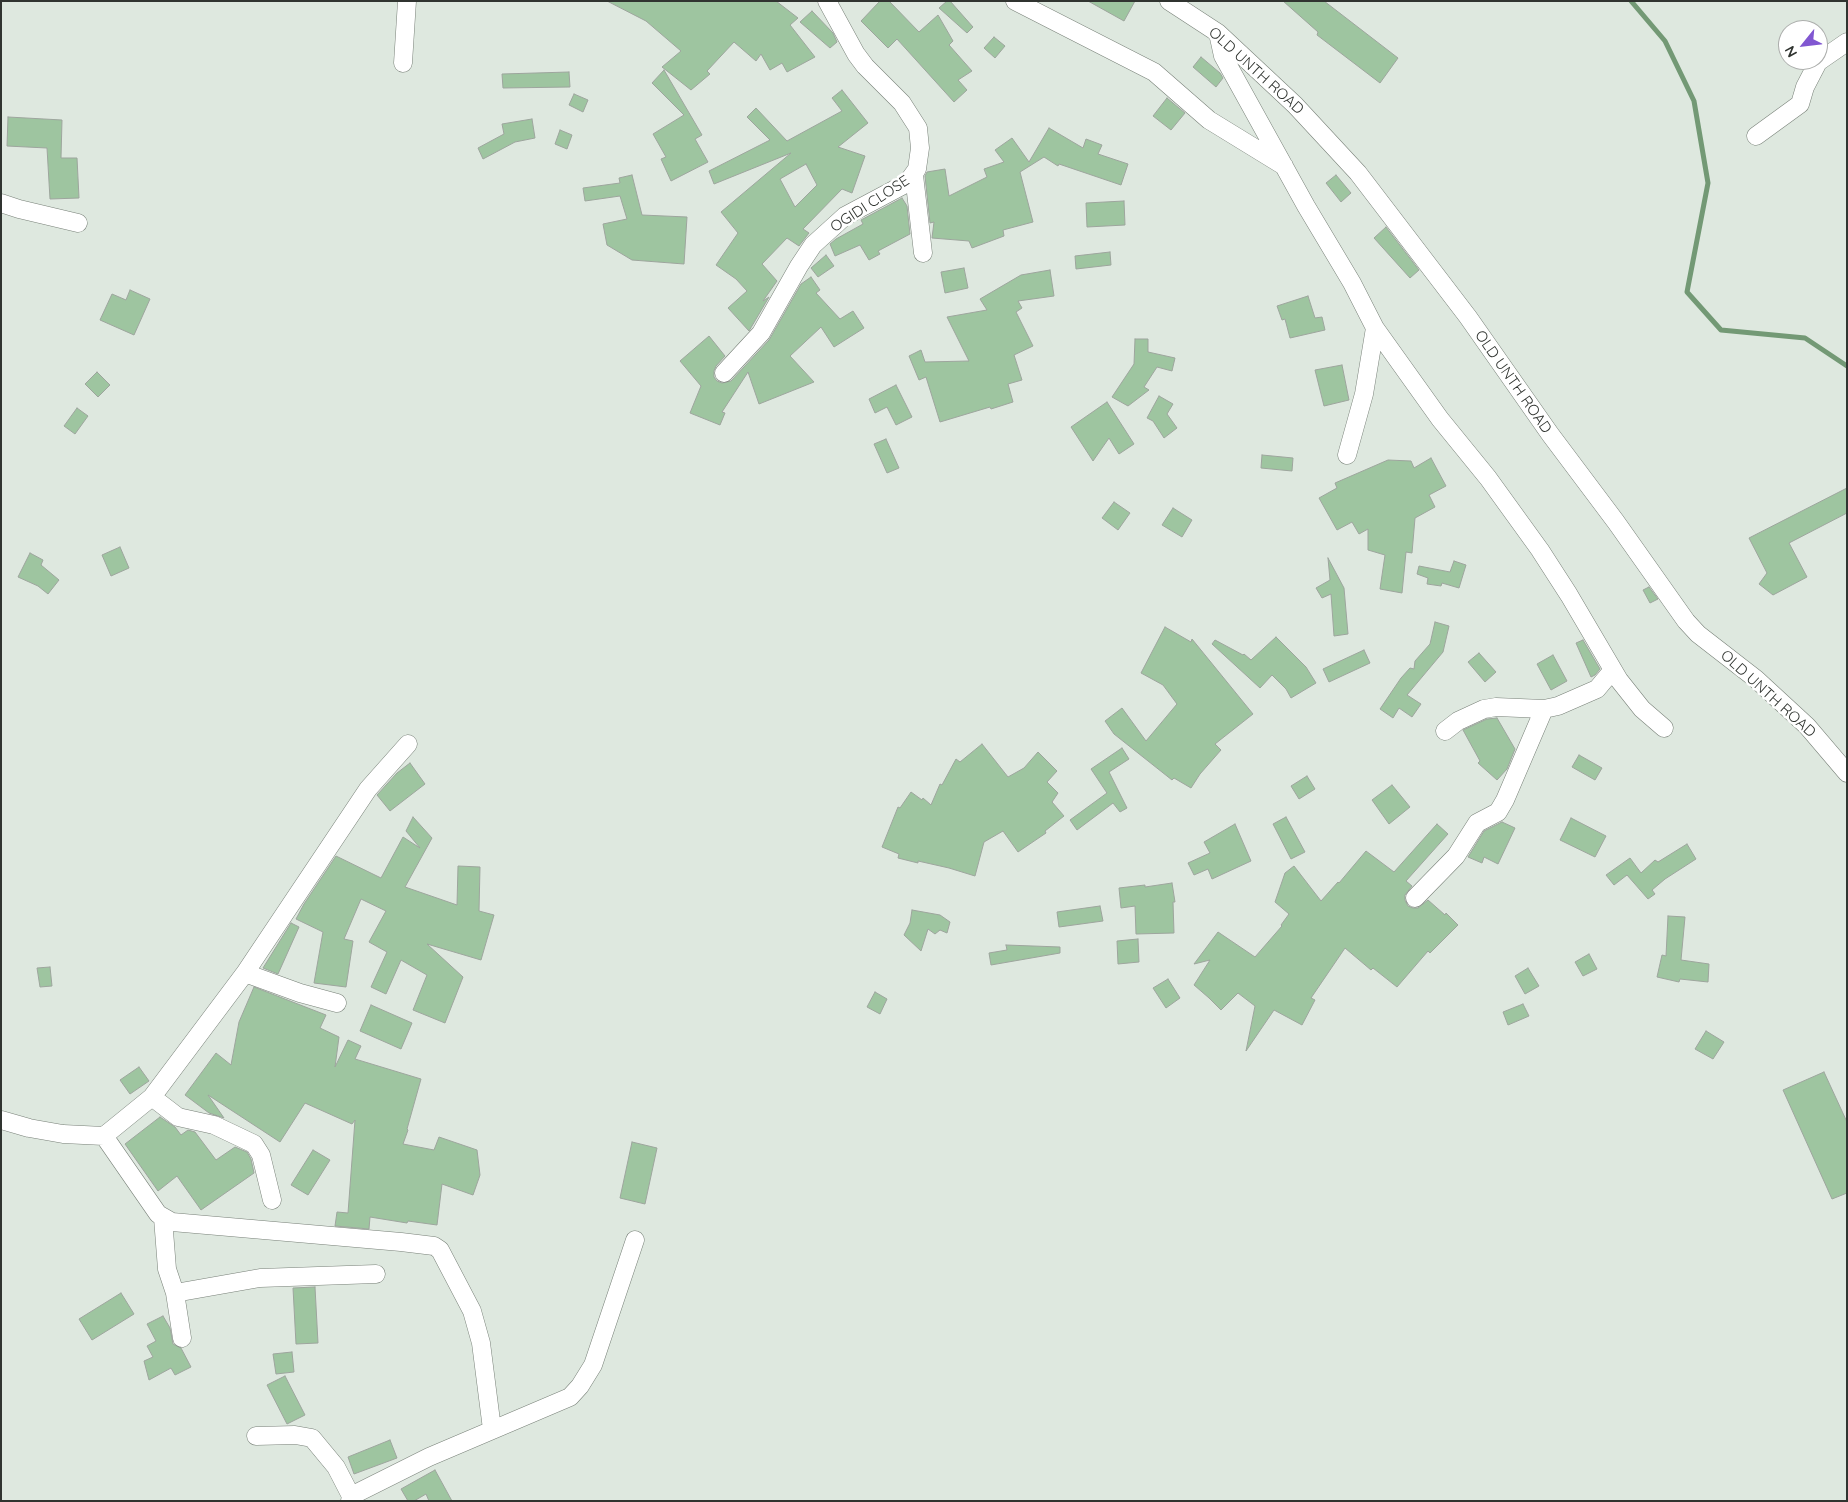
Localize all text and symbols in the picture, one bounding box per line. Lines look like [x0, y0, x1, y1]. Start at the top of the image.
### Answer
north arrow [1778, 20, 1828, 70]
street label: OLD UNTH ROAD [1205, 24, 1307, 118]
text: N [1780, 43, 1801, 61]
street label: OGIDI CLOSE [827, 172, 913, 236]
street label: OLD UNTH ROAD [1471, 327, 1555, 437]
street label: OLD UNTH ROAD [1717, 647, 1819, 741]

